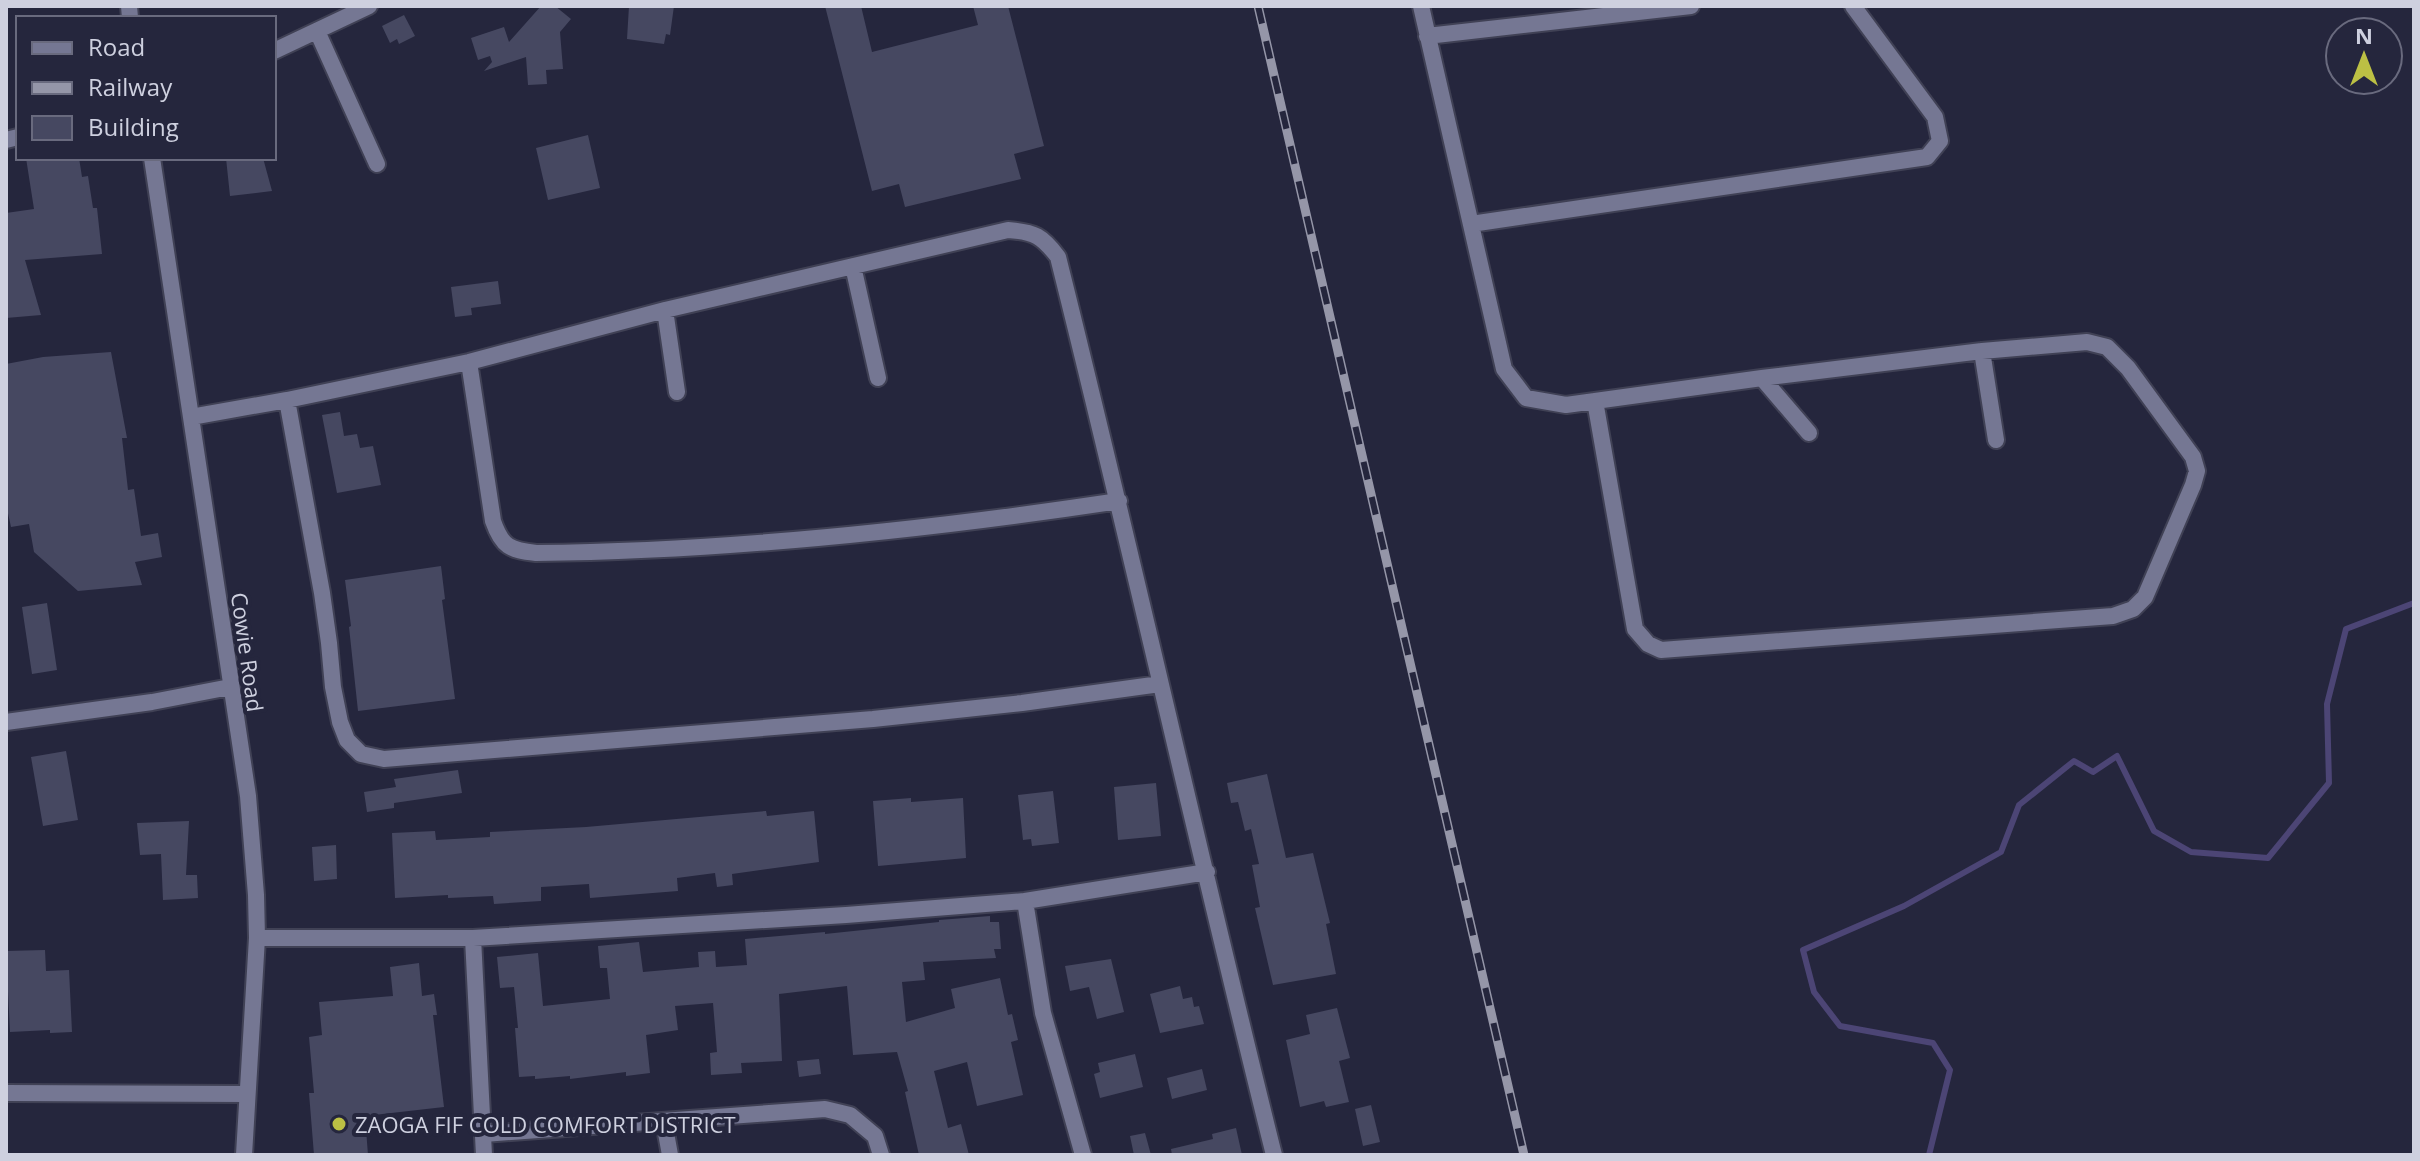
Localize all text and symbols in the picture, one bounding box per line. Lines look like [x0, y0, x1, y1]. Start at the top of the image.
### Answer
legend [16, 16, 276, 160]
north arrow [2324, 16, 2404, 96]
text: N [2355, 20, 2373, 50]
text: Road [88, 30, 145, 63]
text: Railway [88, 70, 173, 103]
text: Building [88, 110, 179, 143]
street label: Cowie Road [225, 590, 271, 714]
place label: ZAOGA FIF COLD COMFORT DISTRICT [355, 1109, 736, 1139]
marker: ZAOGA FIF COLD COMFORT DISTRICT [330, 1115, 348, 1133]

